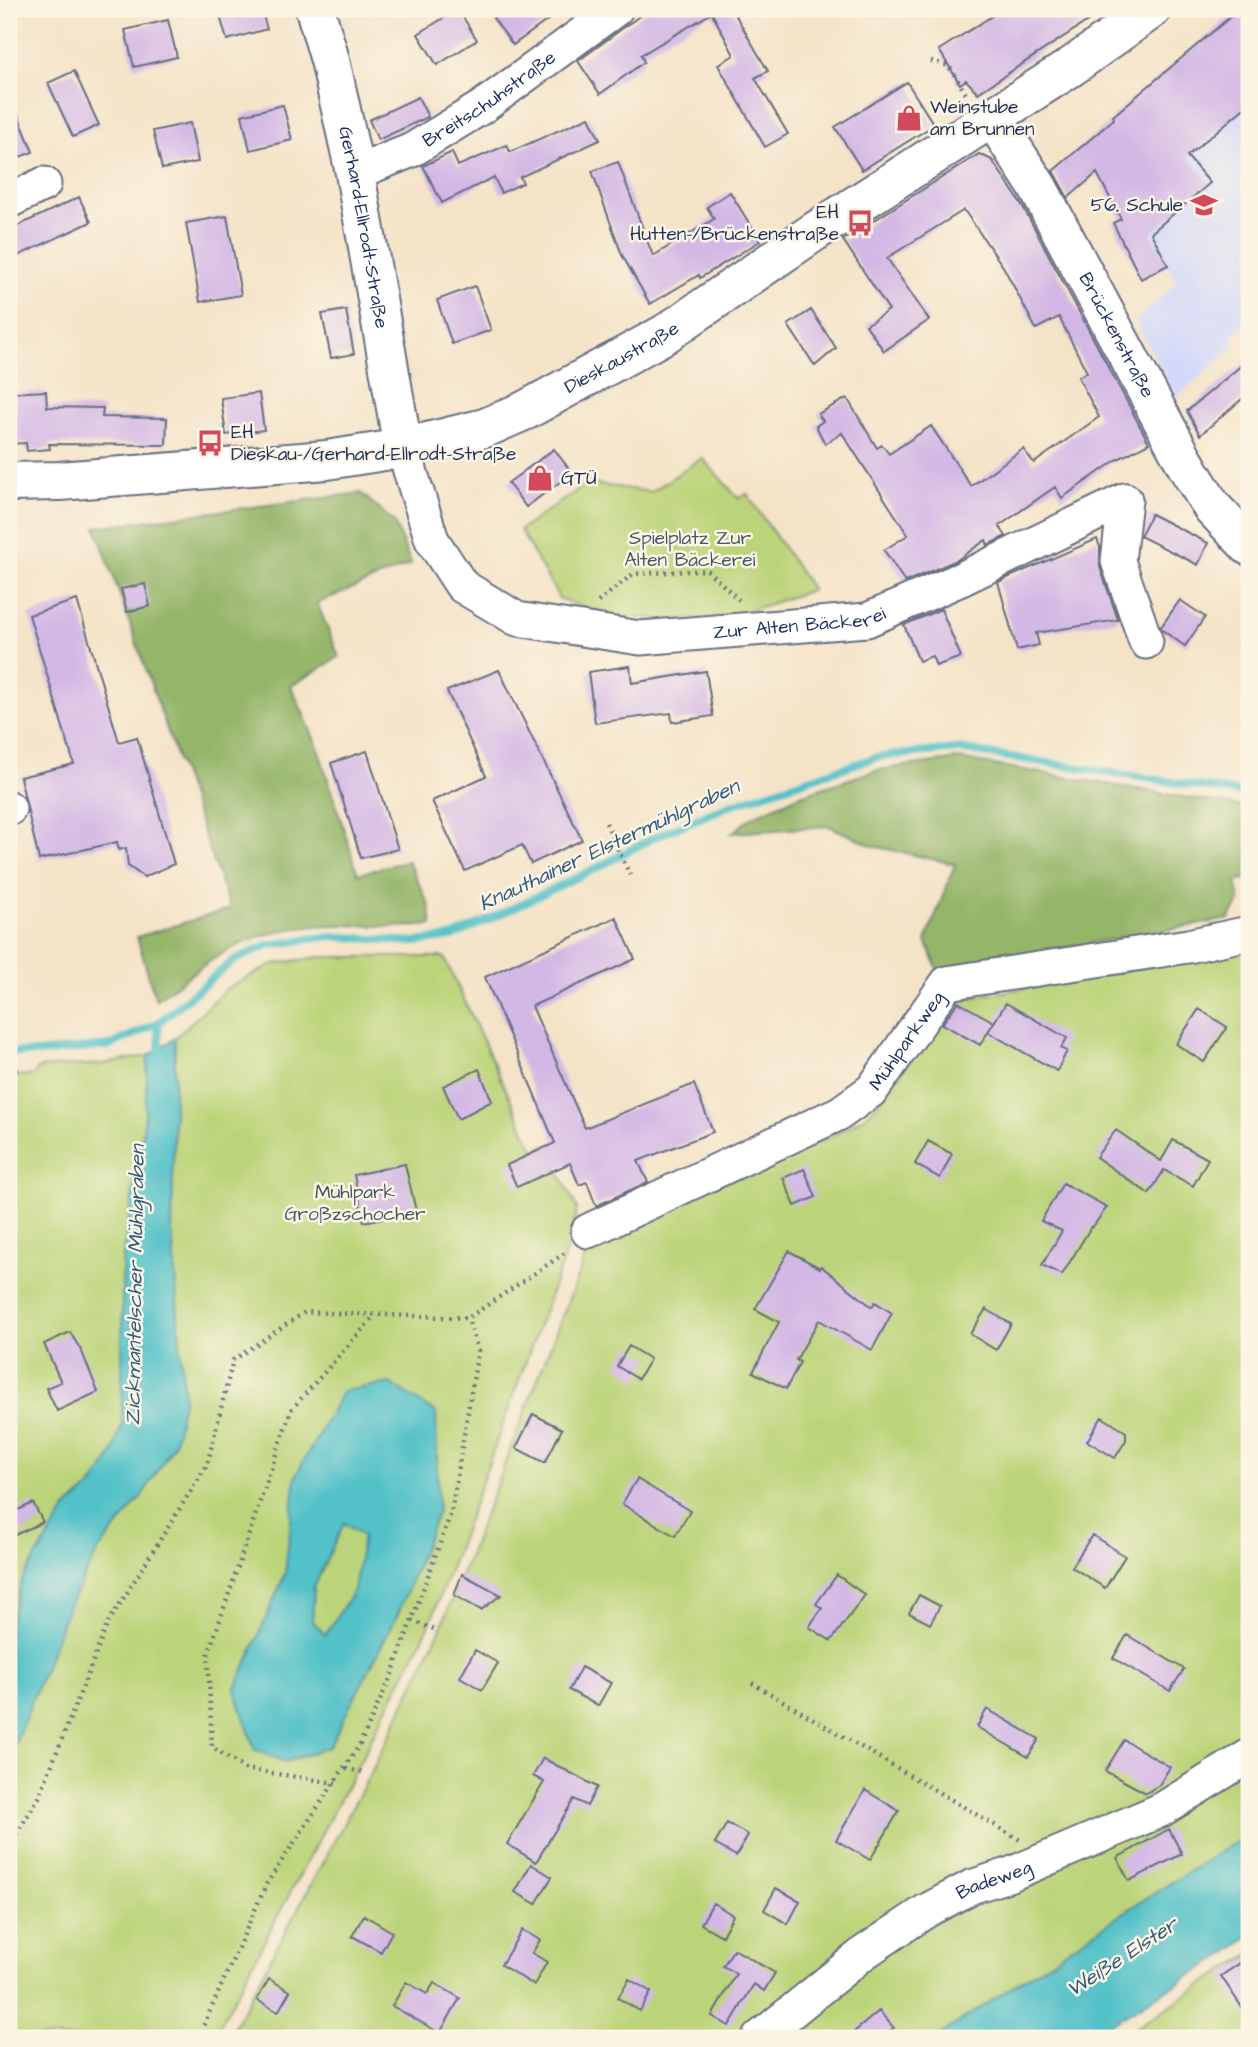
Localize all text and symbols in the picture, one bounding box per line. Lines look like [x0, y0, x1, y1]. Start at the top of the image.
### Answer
street label: Breitschuhstraße [417, 44, 561, 154]
place label: Weinstube am Brunnen [930, 94, 1034, 143]
shop icon: Weinstube am Brunnen [894, 103, 924, 133]
street label: Gerhard-Ellrodt-Straße [332, 124, 395, 330]
school or university icon: 56. Schule [1189, 190, 1219, 220]
place label: 56. Schule [1091, 192, 1183, 219]
place label: EH Hutten-/Brückenstraße [630, 199, 839, 248]
bus stop icon: EH Hutten-/Brückenstraße [845, 208, 875, 238]
street label: Brückenstraße [1072, 268, 1161, 402]
street label: Dieskaustraße [559, 315, 684, 400]
place label: EH Dieskau-/Gerhard-Ellrodt-Straße [231, 419, 516, 468]
bus stop icon: EH Dieskau-/Gerhard-Ellrodt-Straße [195, 428, 225, 458]
shop icon: GTÜ [525, 463, 555, 493]
place label: GTÜ [561, 465, 597, 492]
park label: Spielplatz Zur Alten Bäckerei [624, 525, 756, 574]
street label: Zur Alten Bäckerei [712, 600, 890, 646]
water label: Knauthainer Elstermühlgraben [474, 771, 746, 919]
street label: Mühlparkweg [862, 985, 952, 1096]
water label: Zickmantelscher Mühlgraben [118, 1143, 153, 1426]
park label: Mühlpark Großzschocher [284, 1179, 426, 1228]
street label: Badeweg [951, 1853, 1036, 1906]
water label: Weiße Elster [1061, 1909, 1185, 2004]

